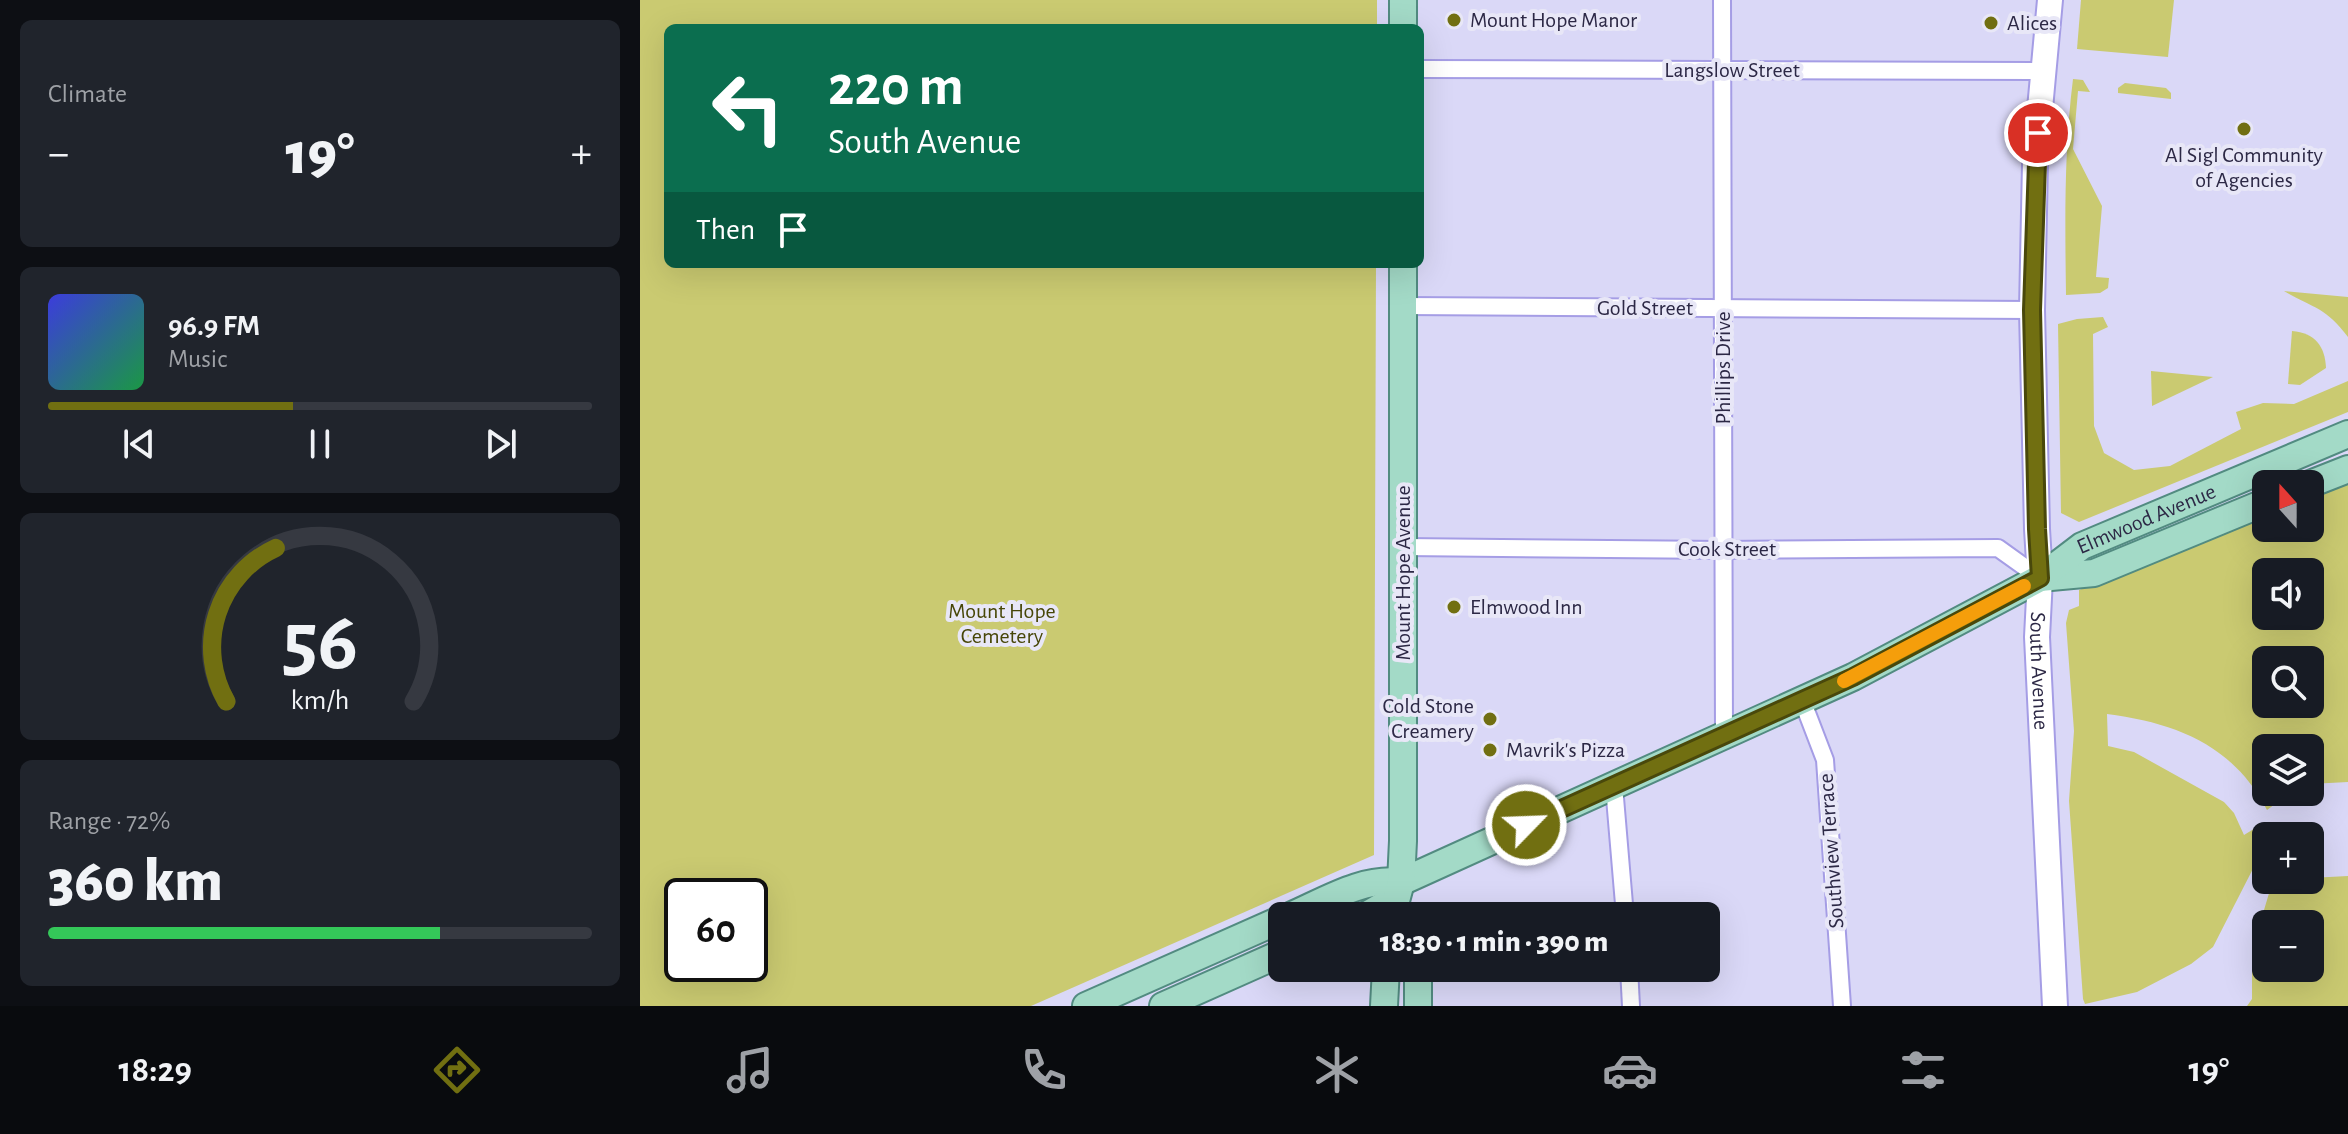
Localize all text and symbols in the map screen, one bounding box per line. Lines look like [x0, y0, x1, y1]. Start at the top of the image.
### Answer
place label: Mount Hope Manor [1470, 9, 1637, 31]
marker: Mount Hope Manor [1445, 11, 1463, 29]
place label: Alices [2007, 12, 2057, 34]
marker: Alices [1982, 14, 2000, 32]
icon: left [696, 56, 800, 160]
text: 220 m [828, 59, 964, 115]
street label: Langslow Street [1664, 59, 1800, 81]
text: Climate [48, 81, 127, 107]
pin [2004, 99, 2072, 167]
icon: arrive [2016, 111, 2060, 155]
marker: Al Sigl Community of Agencies [2235, 120, 2253, 138]
text: South Avenue [828, 124, 1021, 160]
text: 19° [286, 125, 354, 185]
text: − [48, 132, 69, 176]
text: + [571, 132, 592, 176]
place label: Al Sigl Community of Agencies [2165, 144, 2324, 191]
icon: arrive [771, 208, 815, 252]
text: Then [696, 215, 755, 245]
street label: Gold Street [1597, 297, 1693, 319]
text: 96.9 FM [168, 311, 260, 341]
street label: Phillips Drive [1712, 311, 1734, 425]
text: Music [168, 346, 227, 372]
icon: previous [117, 422, 161, 466]
icon: pause [298, 422, 342, 466]
icon: next [479, 422, 523, 466]
north arrow [2252, 470, 2324, 542]
map controls [2252, 470, 2324, 982]
street label: Elmwood Avenue [2073, 480, 2219, 558]
street label: Mount Hope Avenue [1392, 485, 1414, 661]
street label: Cook Street [1678, 538, 1776, 560]
button: sound [2252, 558, 2324, 630]
place label: Elmwood Inn [1470, 596, 1583, 618]
marker: Elmwood Inn [1445, 598, 1463, 616]
park label: Mount Hope Cemetery [948, 600, 1056, 647]
text: 56 [282, 601, 358, 685]
street label: South Avenue [2026, 611, 2053, 731]
button: search [2252, 646, 2324, 718]
text: km/h [291, 686, 349, 715]
place label: Cold Stone Creamery [1383, 695, 1475, 742]
marker: Cold Stone Creamery [1481, 710, 1499, 728]
button: layers [2252, 734, 2324, 806]
place label: Mavrik's Pizza [1506, 739, 1625, 761]
marker: Mavrik's Pizza [1481, 741, 1499, 759]
street label: Southview Terrace [1815, 773, 1847, 929]
position arrow [1484, 783, 1568, 867]
text: Range · 72% [48, 808, 170, 834]
button: + [2252, 822, 2324, 894]
text: 360 km [48, 852, 223, 912]
speed limit sign: 60 [664, 878, 768, 982]
button: − [2252, 910, 2324, 982]
text: 18:30 · 1 min · 390 m [1380, 927, 1608, 957]
icon: directions [429, 1042, 485, 1098]
icon: music [722, 1042, 778, 1098]
icon: phone [1016, 1042, 1072, 1098]
icon: climate [1309, 1042, 1365, 1098]
icon: car [1602, 1042, 1658, 1098]
icon: filters [1895, 1042, 1951, 1098]
text: 18:29 [119, 1052, 192, 1088]
text: 19° [2188, 1052, 2229, 1088]

